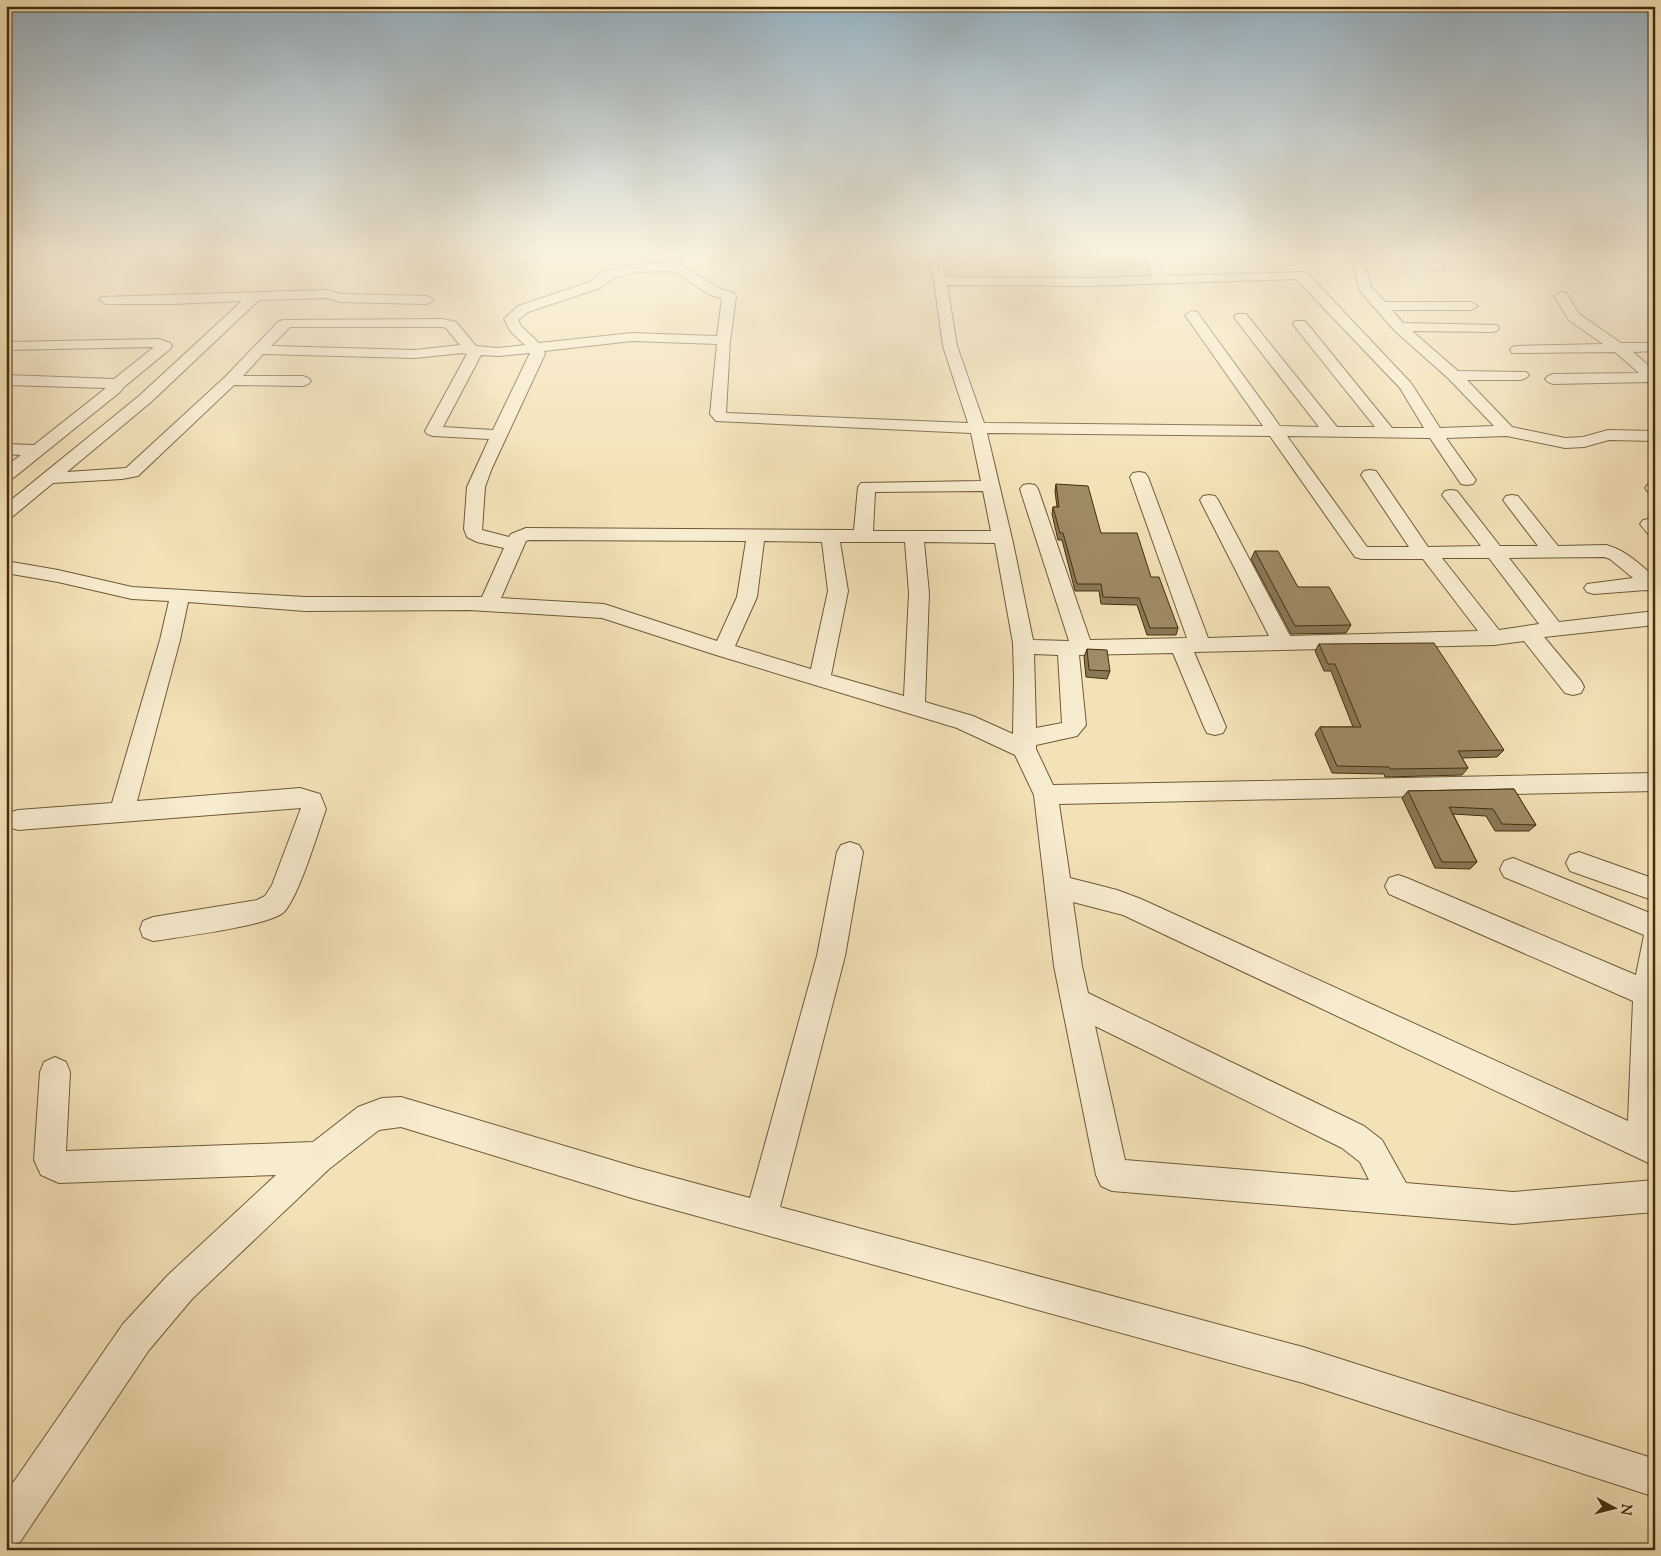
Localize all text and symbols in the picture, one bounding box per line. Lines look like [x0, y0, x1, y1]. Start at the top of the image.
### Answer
north arrow [1588, 1484, 1638, 1534]
text: N [1614, 1503, 1636, 1516]

